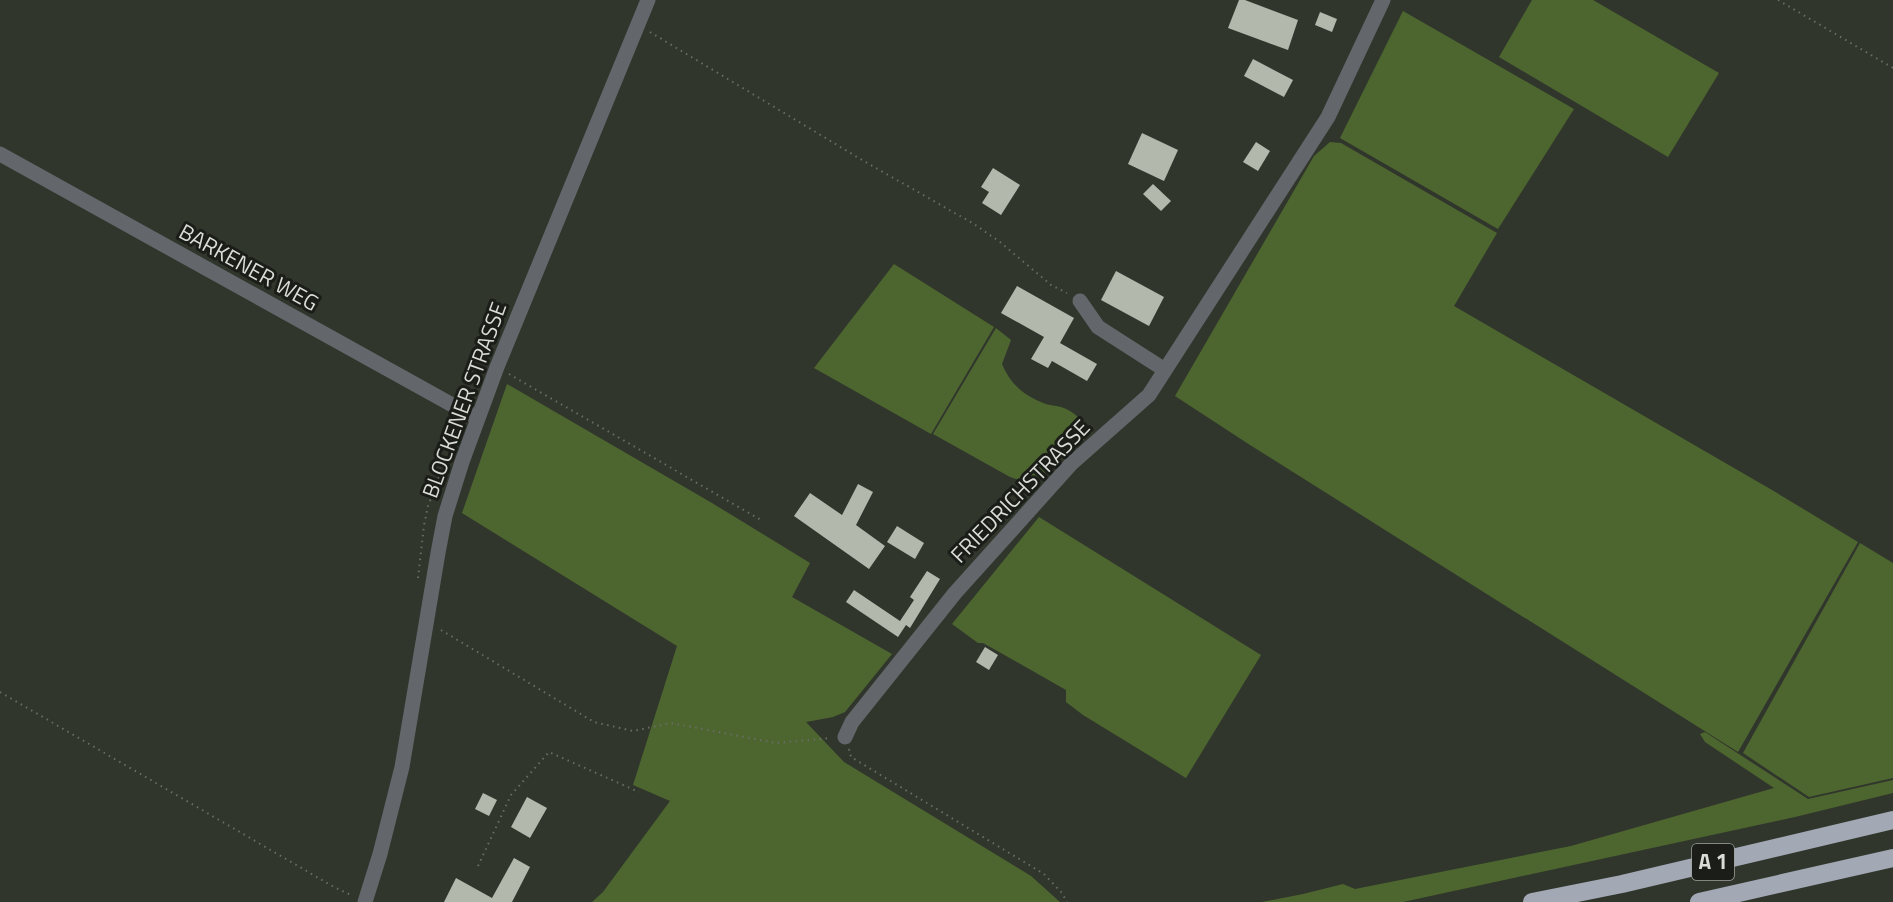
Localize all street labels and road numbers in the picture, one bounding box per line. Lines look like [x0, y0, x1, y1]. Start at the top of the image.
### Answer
street label: BARKENER WEG [173, 215, 325, 319]
street label: BLOCKENER STRASSE [413, 297, 515, 503]
street label: FRIEDRICHSTRASSE [942, 411, 1098, 571]
road number: A 1 [1692, 844, 1734, 880]

